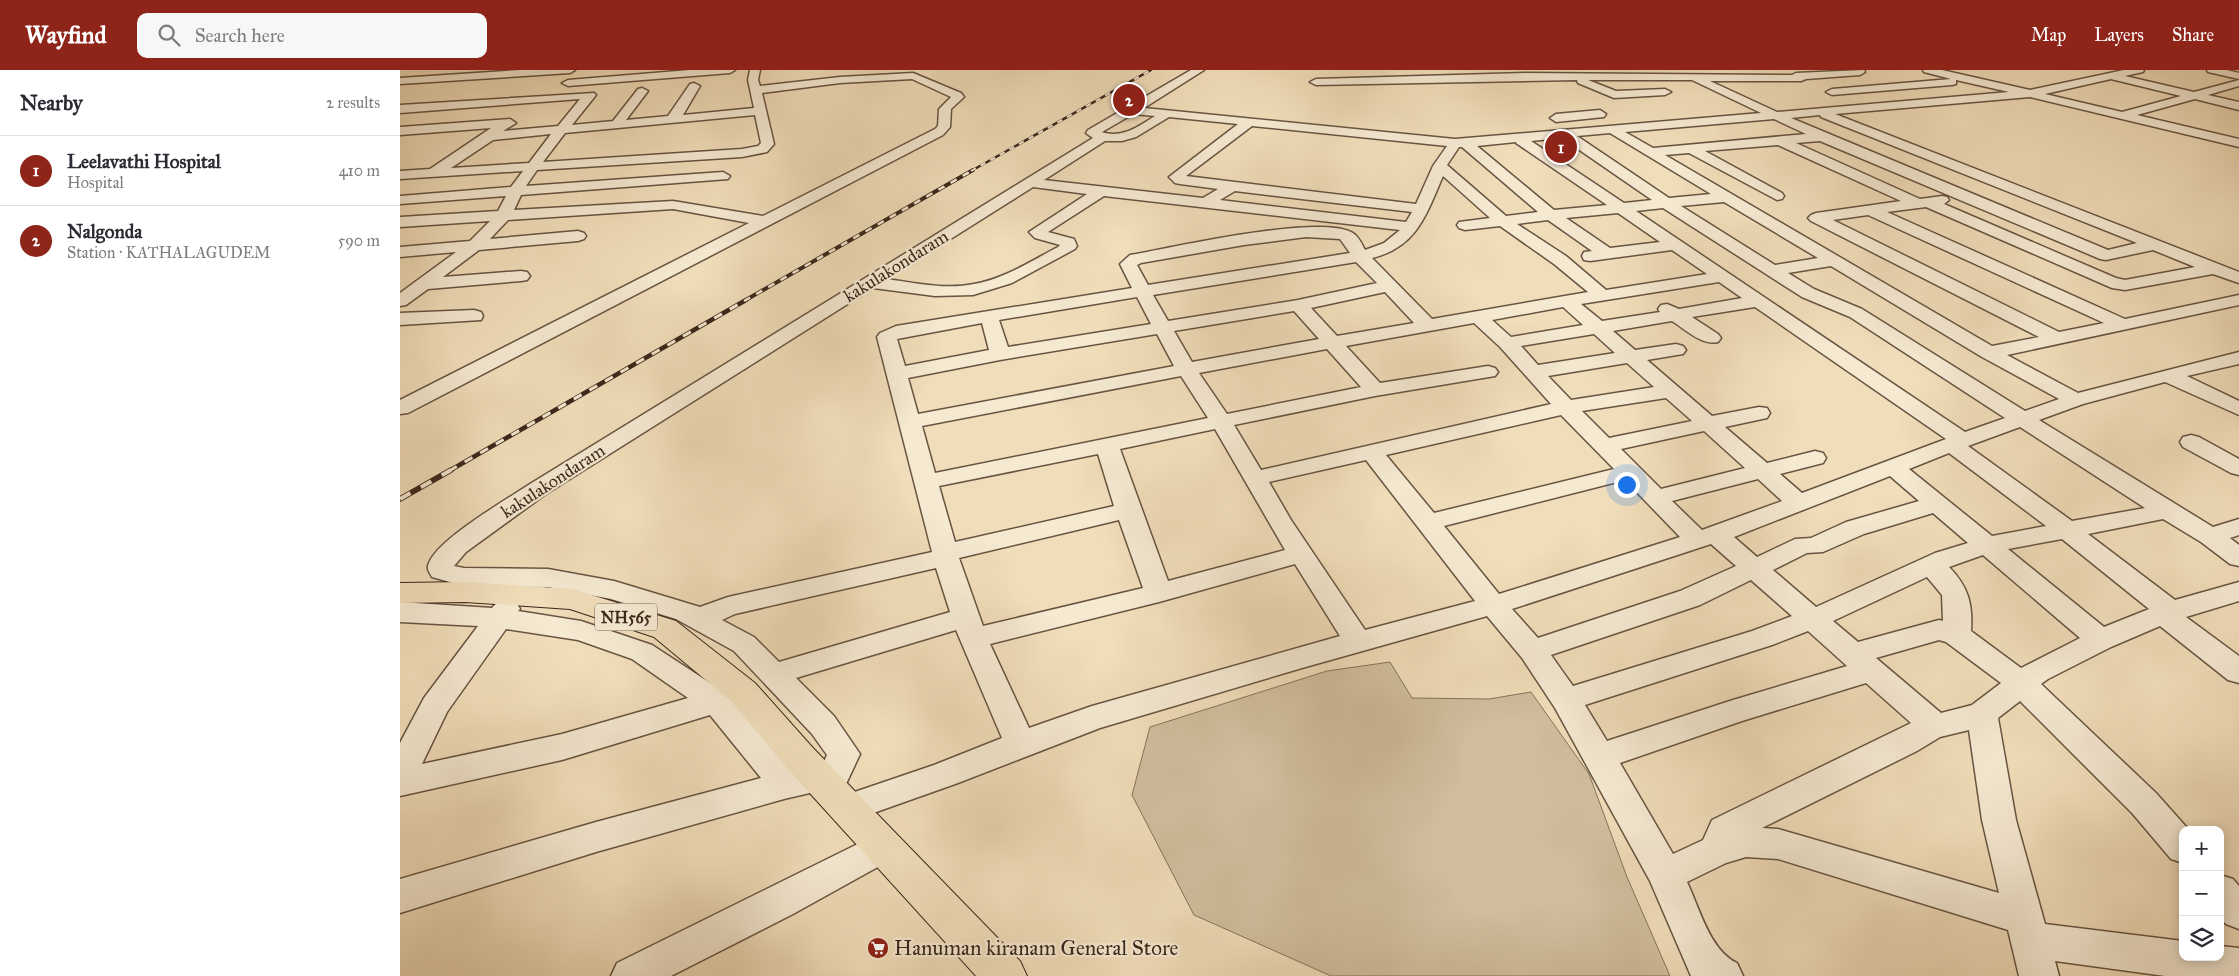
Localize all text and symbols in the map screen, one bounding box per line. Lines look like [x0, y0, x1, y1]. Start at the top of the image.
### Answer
search box [137, 13, 487, 58]
text: Wayfind [25, 20, 107, 50]
icon: search [155, 21, 183, 49]
text: Search here [195, 24, 285, 47]
text: Map [2031, 24, 2066, 46]
text: Layers [2094, 24, 2144, 46]
text: Share [2172, 24, 2214, 46]
pin: 2 [1113, 81, 1145, 119]
text: Nearby [20, 90, 83, 116]
text: 2 results [326, 93, 380, 112]
pin: 1 [1545, 128, 1577, 166]
text: Leelavathi Hospital [67, 150, 221, 173]
text: 1 [33, 161, 39, 180]
text: 410 m [339, 161, 380, 180]
text: Hospital [67, 173, 124, 192]
text: Nalgonda [67, 220, 142, 243]
street label: kakulakondaram [839, 225, 953, 307]
text: 2 [32, 231, 40, 250]
text: 590 m [338, 231, 380, 250]
text: Station · KATHALAGUDEM [67, 243, 270, 262]
street label: kakulakondaram [497, 439, 609, 523]
your location [1614, 472, 1640, 498]
road number: NH565 [595, 604, 657, 630]
map controls [2179, 826, 2224, 961]
button: + [2179, 826, 2224, 871]
button: − [2179, 871, 2224, 916]
button: layers [2179, 916, 2224, 961]
place label: Hanuman kiranam General Store [894, 935, 1179, 961]
supermarket icon: Hanuman kiranam General Store [866, 936, 890, 960]

